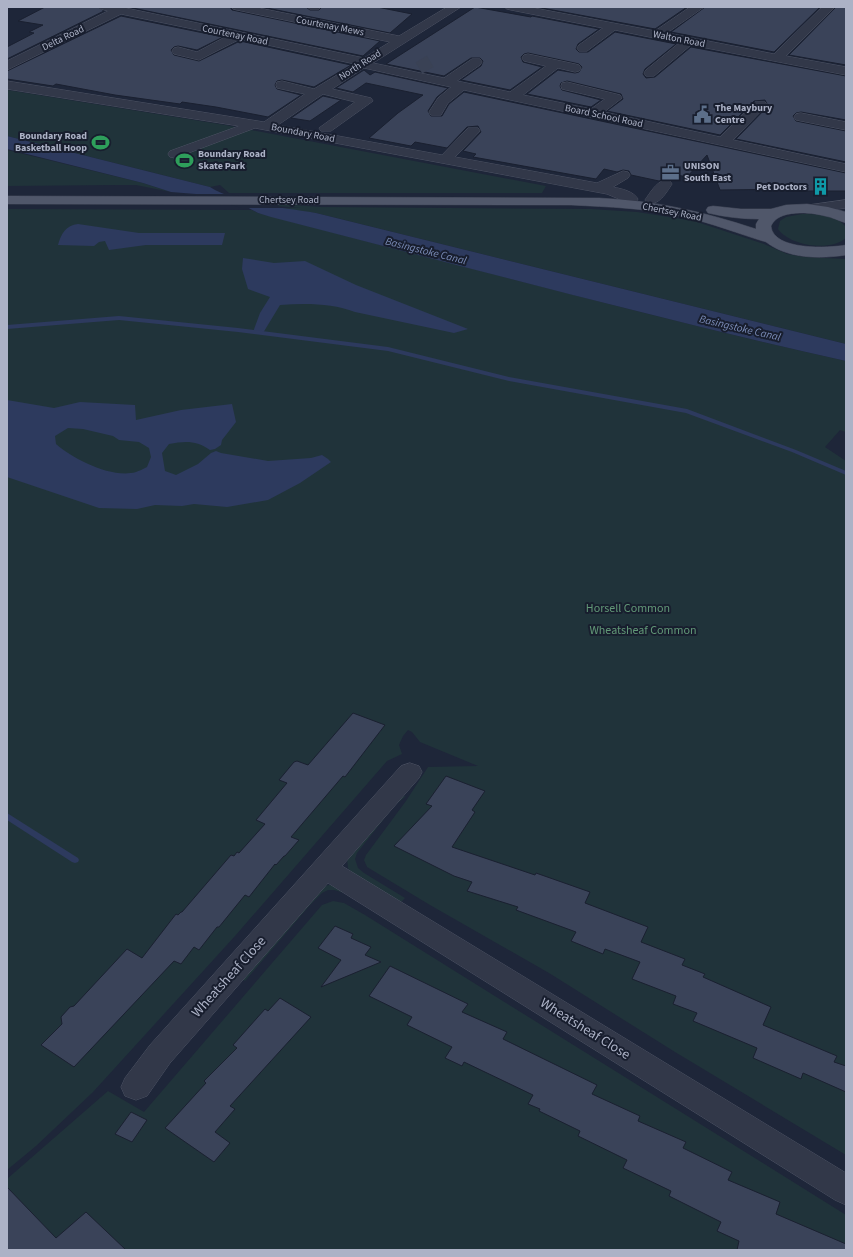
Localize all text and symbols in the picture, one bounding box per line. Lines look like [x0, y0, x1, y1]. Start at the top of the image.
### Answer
street label: Courtenay Mews [295, 13, 365, 39]
street label: Courtenay Road [201, 21, 269, 49]
street label: Delta Road [40, 22, 86, 54]
street label: Walton Road [652, 27, 706, 51]
street label: North Road [336, 46, 384, 84]
street label: Board School Road [564, 101, 644, 131]
place label: The Maybury Centre [715, 101, 773, 127]
public building icon: The Maybury Centre [692, 104, 712, 124]
street label: Boundary Road [270, 120, 336, 146]
place label: Boundary Road Basketball Hoop [15, 129, 87, 155]
sports icon: Boundary Road Basketball Hoop [90, 132, 110, 152]
place label: Boundary Road Skate Park [198, 147, 266, 173]
sports icon: Boundary Road Skate Park [175, 150, 195, 170]
place label: UNISON South East [684, 159, 731, 185]
office icon: UNISON South East [661, 162, 681, 182]
building icon: Pet Doctors [810, 177, 830, 197]
place label: Pet Doctors [756, 180, 808, 194]
street label: Chertsey Road [259, 193, 319, 207]
street label: Chertsey Road [641, 199, 703, 225]
water label: Basingstoke Canal [384, 234, 468, 268]
water label: Basingstoke Canal [698, 311, 782, 345]
park label: Horsell Common [586, 600, 670, 617]
park label: Wheatsheaf Common [589, 622, 697, 639]
street label: Wheatsheaf Close [187, 932, 271, 1022]
street label: Wheatsheaf Close [536, 993, 634, 1065]

